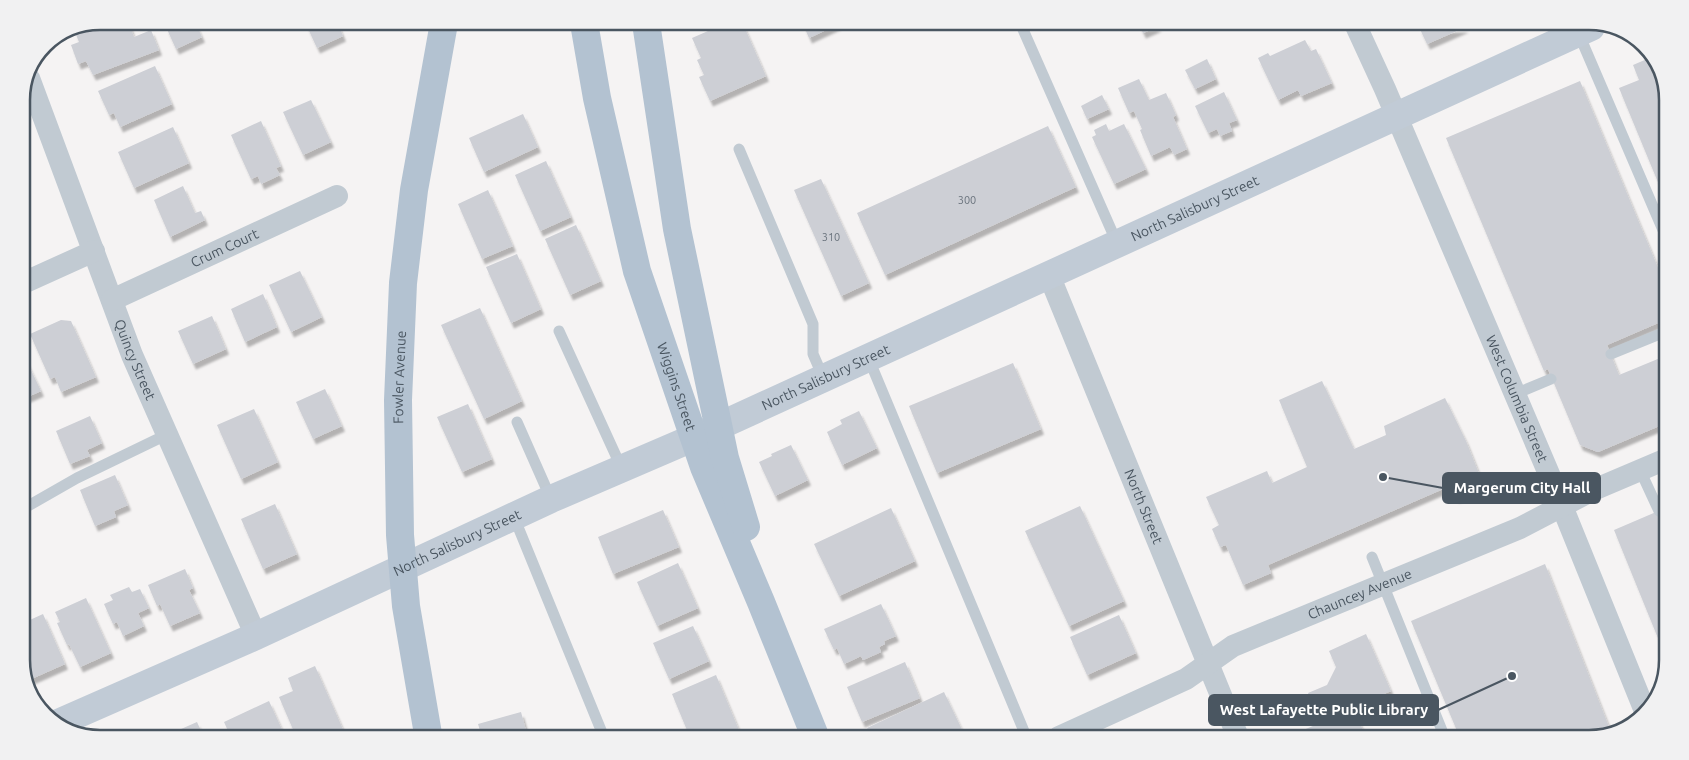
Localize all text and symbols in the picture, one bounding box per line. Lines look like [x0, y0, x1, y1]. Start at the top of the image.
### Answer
street label: North Salisbury Street [1128, 172, 1262, 244]
house number: 300 [958, 194, 976, 206]
street label: Crum Court [188, 225, 261, 271]
house number: 310 [822, 231, 840, 243]
street label: Quincy Street [111, 317, 159, 403]
street label: Fowler Avenue [390, 330, 409, 424]
street label: West Columbia Street [1483, 333, 1551, 465]
street label: Wiggins Street [654, 340, 699, 434]
street label: North Salisbury Street [759, 341, 893, 413]
street label: North Street [1121, 467, 1166, 547]
callout: Margerum City Hall [1443, 473, 1600, 503]
text: Margerum City Hall [1454, 479, 1591, 496]
street label: North Salisbury Street [391, 506, 524, 579]
street label: Chauncey Avenue [1305, 565, 1414, 622]
callout: West Lafayette Public Library [1209, 695, 1438, 725]
text: West Lafayette Public Library [1220, 701, 1428, 718]

